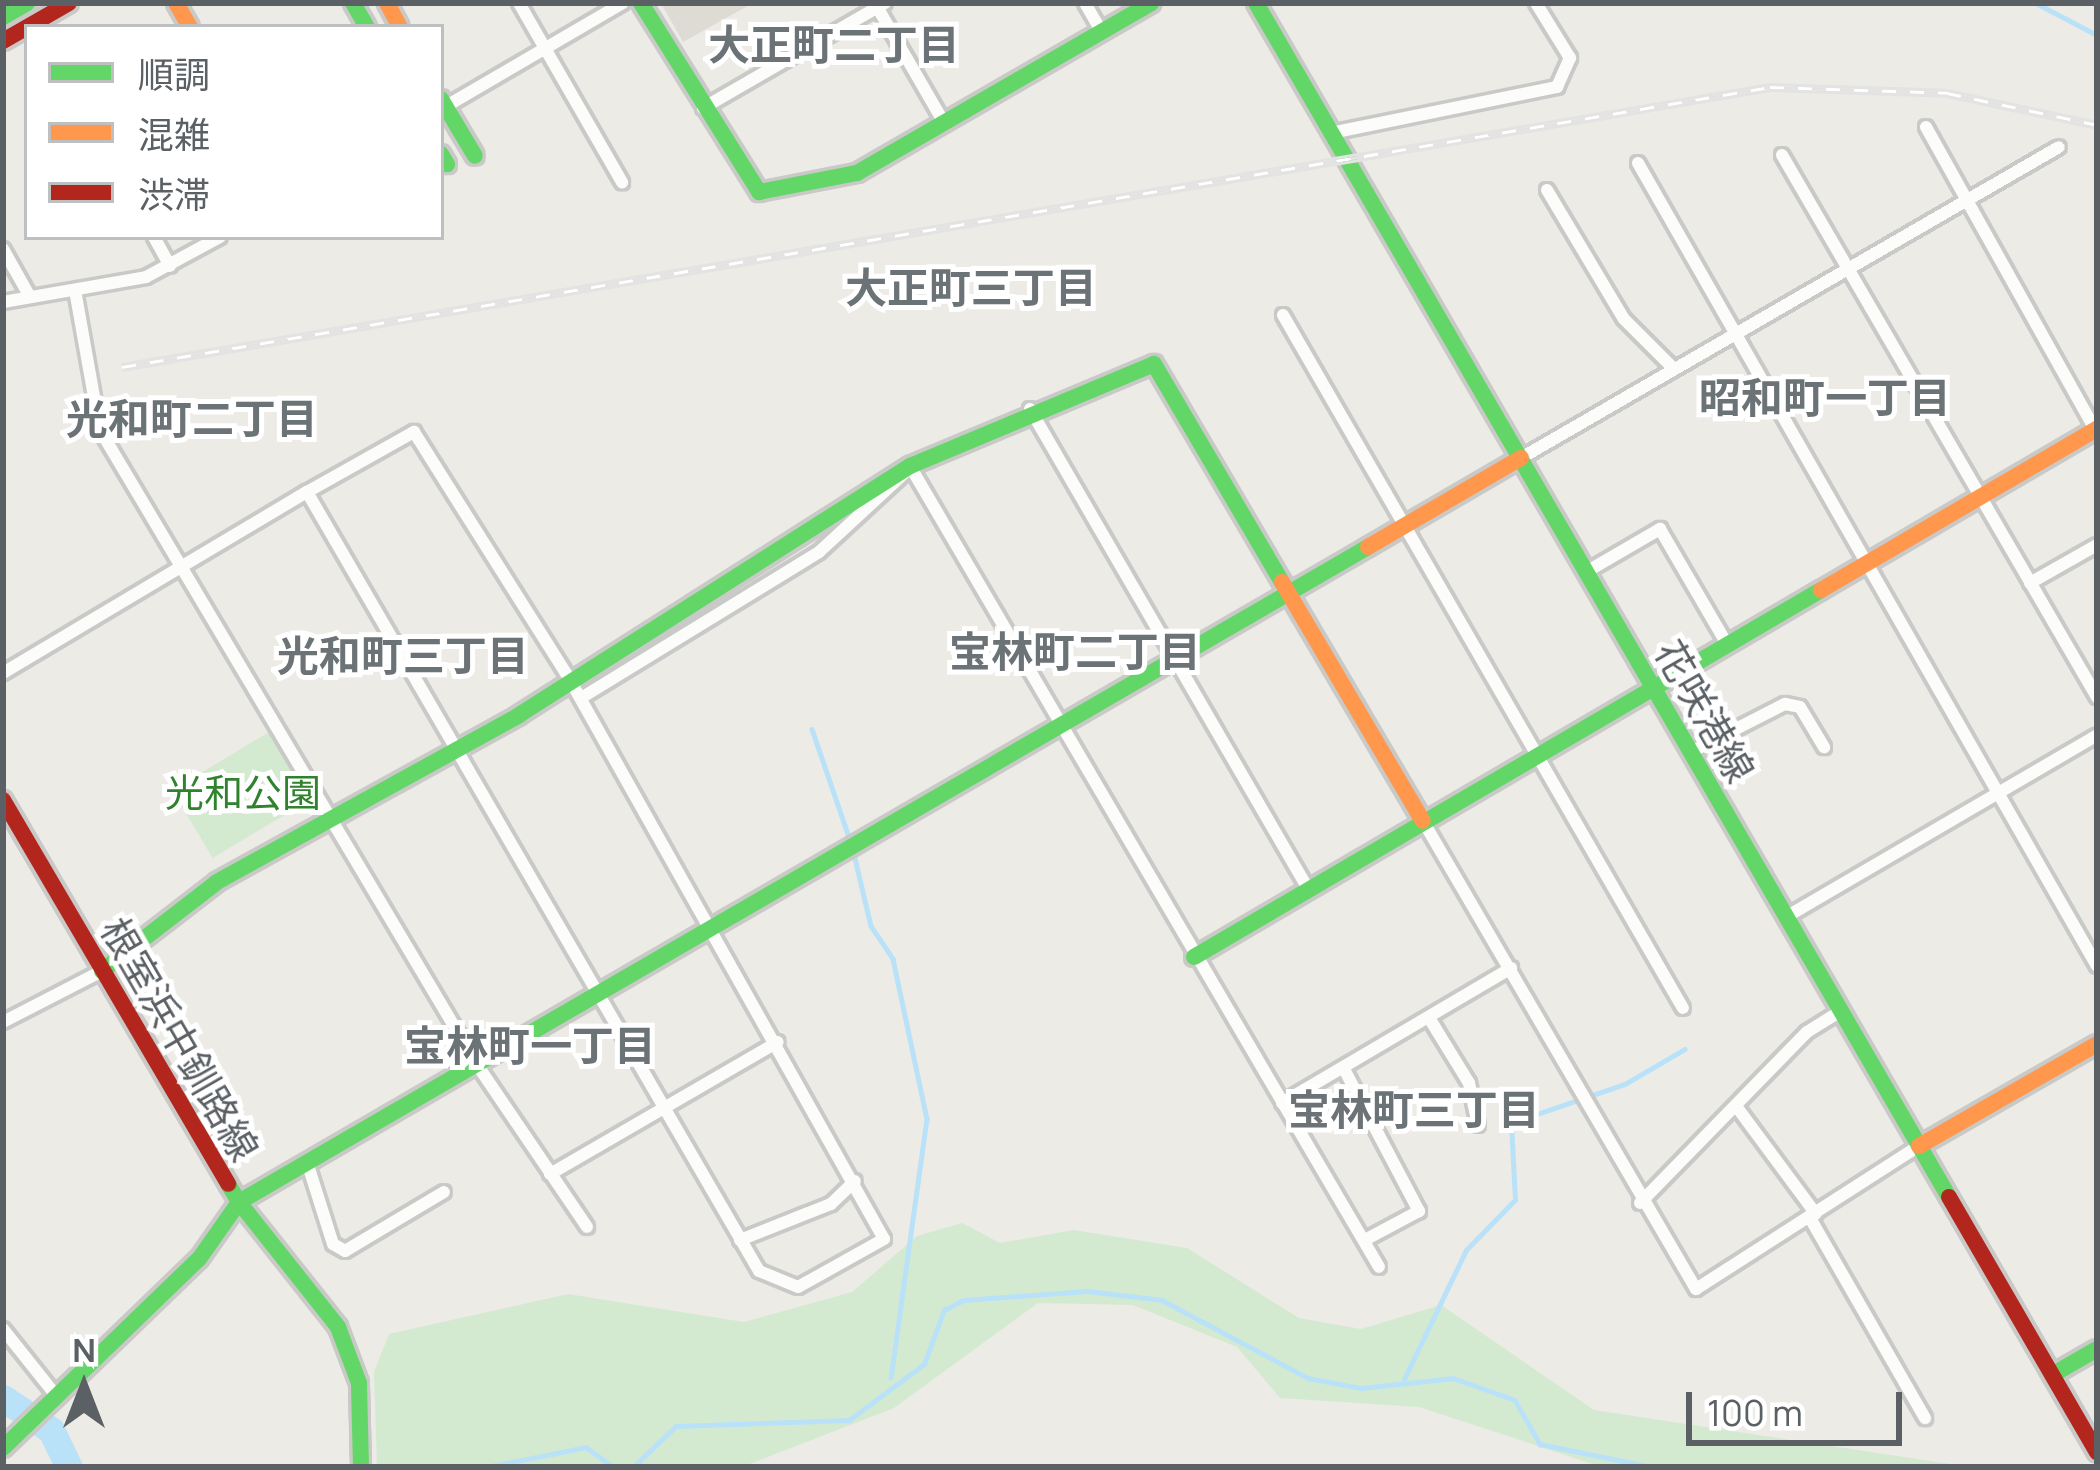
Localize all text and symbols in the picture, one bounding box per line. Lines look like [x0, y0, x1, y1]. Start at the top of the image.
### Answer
district label: 大正町二丁目 [708, 19, 960, 69]
legend [24, 24, 444, 240]
text: 順調 [138, 50, 210, 99]
text: 混雑 [138, 110, 210, 159]
text: 渋滞 [138, 170, 210, 219]
district label: 大正町三丁目 [845, 262, 1097, 312]
district label: 昭和町一丁目 [1699, 372, 1951, 422]
district label: 光和町二丁目 [66, 393, 318, 443]
district label: 宝林町二丁目 [949, 626, 1201, 676]
district label: 光和町三丁目 [277, 630, 529, 680]
street label: 花咲港線 [1646, 632, 1764, 790]
park label: 光和公園 [165, 769, 321, 815]
street label: 根室浜中釧路線 [91, 909, 269, 1169]
district label: 宝林町一丁目 [404, 1020, 656, 1070]
district label: 宝林町三丁目 [1288, 1084, 1540, 1134]
north arrow [24, 1326, 144, 1446]
text: N [72, 1327, 96, 1372]
scale bar [1692, 1368, 1908, 1442]
text: 100 m [1707, 1388, 1803, 1437]

